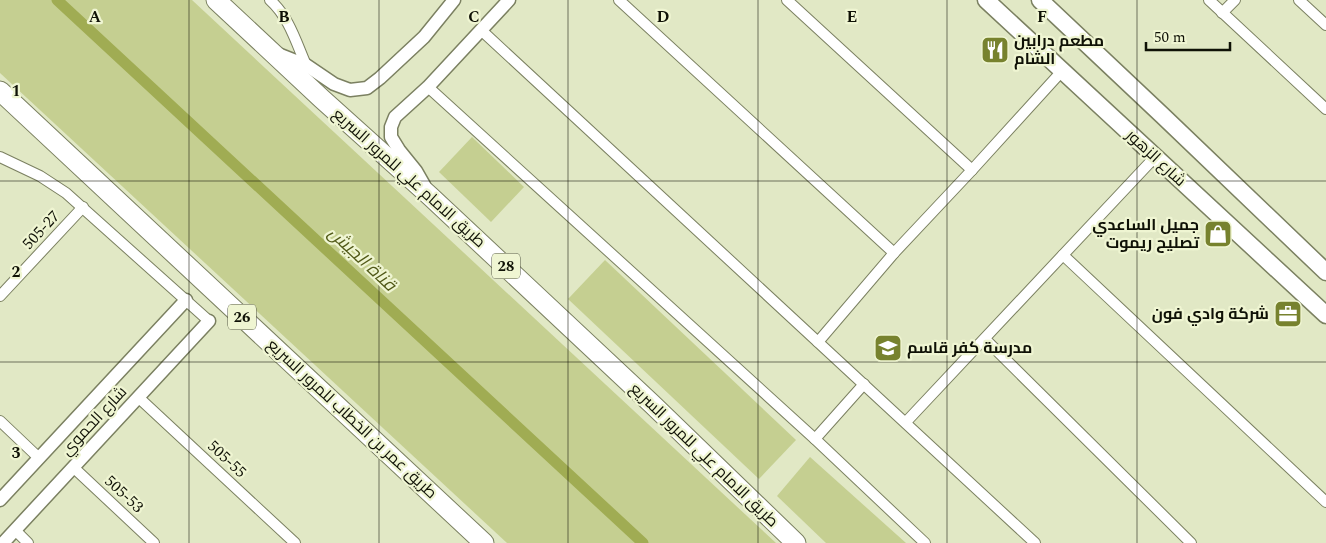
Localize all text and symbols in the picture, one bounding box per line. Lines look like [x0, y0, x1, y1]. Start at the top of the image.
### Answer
text: A [89, 5, 102, 29]
text: B [278, 5, 290, 29]
text: C [468, 5, 480, 29]
text: D [657, 5, 670, 29]
text: E [847, 5, 857, 29]
text: F [1037, 5, 1047, 29]
scale bar [1146, 20, 1230, 52]
text: 50 m [1154, 26, 1186, 49]
place label: مطعم درابين الشام [1014, 29, 1104, 71]
restaurant icon: مطعم درابين الشام [980, 35, 1010, 65]
text: 1 [12, 79, 20, 103]
street label: طريق الامام علي للمرور السريع [326, 103, 491, 254]
street label: شارع الزهور [1120, 123, 1192, 192]
street label: 505-27 [17, 205, 65, 255]
place label: جميل الساعدي تصليح ريموت [1092, 213, 1200, 255]
shop icon: جميل الساعدي تصليح ريموت [1203, 219, 1233, 249]
water label: قناة الجيش [322, 220, 403, 298]
road number: 28 [492, 254, 520, 278]
text: 2 [12, 260, 21, 284]
office icon: شركة وادي فون [1273, 299, 1303, 329]
place label: شركة وادي فون [1152, 302, 1269, 326]
road number: 26 [228, 304, 256, 330]
street label: طريق عمر بن الخطاب للمرور السريع [261, 333, 443, 505]
school or university icon: مدرسة كفر قاسم [873, 333, 903, 363]
place label: مدرسة كفر قاسم [907, 336, 1032, 360]
street label: طريق الامام علي للمرور السريع [623, 377, 784, 533]
street label: شارع الحموي [55, 381, 133, 462]
street label: 505-55 [202, 435, 252, 483]
text: 3 [12, 441, 21, 465]
street label: 505-53 [99, 470, 149, 518]

